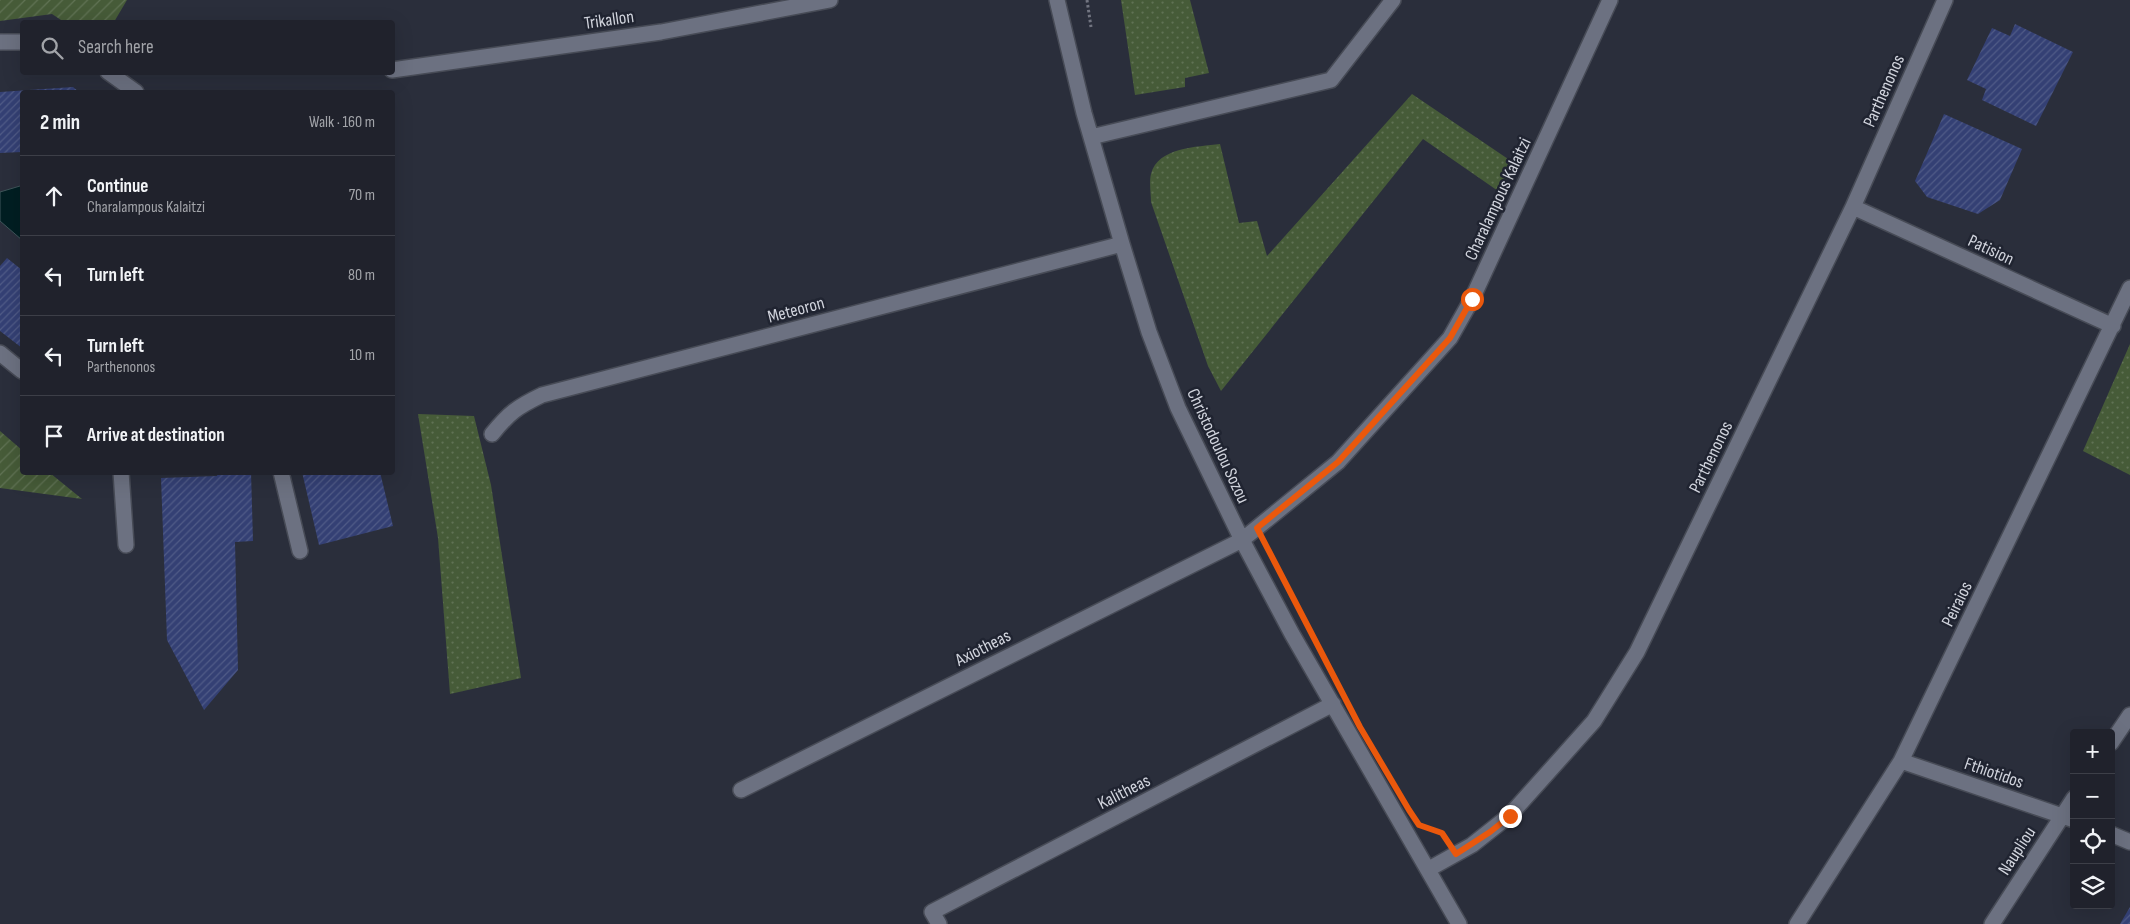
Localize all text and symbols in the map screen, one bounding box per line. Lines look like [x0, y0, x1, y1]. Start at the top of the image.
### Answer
street label: Trikallon [583, 6, 635, 34]
search box [20, 20, 395, 75]
icon: search [38, 34, 66, 62]
text: Search here [78, 36, 154, 59]
street label: Parthenonos [1859, 52, 1909, 130]
text: 2 min [40, 110, 80, 135]
text: Walk · 160 m [309, 113, 375, 132]
street label: Charalampous Kalaitzi [1460, 134, 1536, 264]
text: Continue [87, 175, 148, 198]
icon: ahead [40, 182, 68, 210]
text: 70 m [349, 186, 375, 205]
text: Charalampous Kalaitzi [87, 198, 205, 217]
street label: Patision [1965, 230, 2017, 270]
icon: left [40, 262, 68, 290]
text: Turn left [87, 264, 144, 287]
text: 80 m [348, 266, 375, 285]
route start [1461, 288, 1484, 311]
street label: Meteoron [765, 292, 827, 328]
text: Turn left [87, 335, 144, 358]
icon: left [40, 342, 68, 370]
text: 10 m [349, 346, 375, 365]
text: Parthenonos [87, 358, 155, 377]
street label: Christodoulou Sozou [1182, 385, 1254, 507]
street label: Parthenonos [1685, 418, 1737, 496]
icon: arrive [40, 422, 68, 450]
text: Arrive at destination [87, 424, 225, 447]
street label: Peiraios [1937, 578, 1977, 630]
street label: Axiotheas [951, 625, 1014, 671]
map controls [2070, 729, 2115, 909]
button: + [2070, 729, 2115, 774]
street label: Fthiotidos [1962, 753, 2026, 793]
street label: Kalitheas [1094, 770, 1154, 814]
button: − [2070, 774, 2115, 819]
route end [1499, 805, 1522, 828]
button: locate [2070, 819, 2115, 864]
street label: Naupliou [1994, 823, 2040, 879]
button: layers [2070, 864, 2115, 909]

